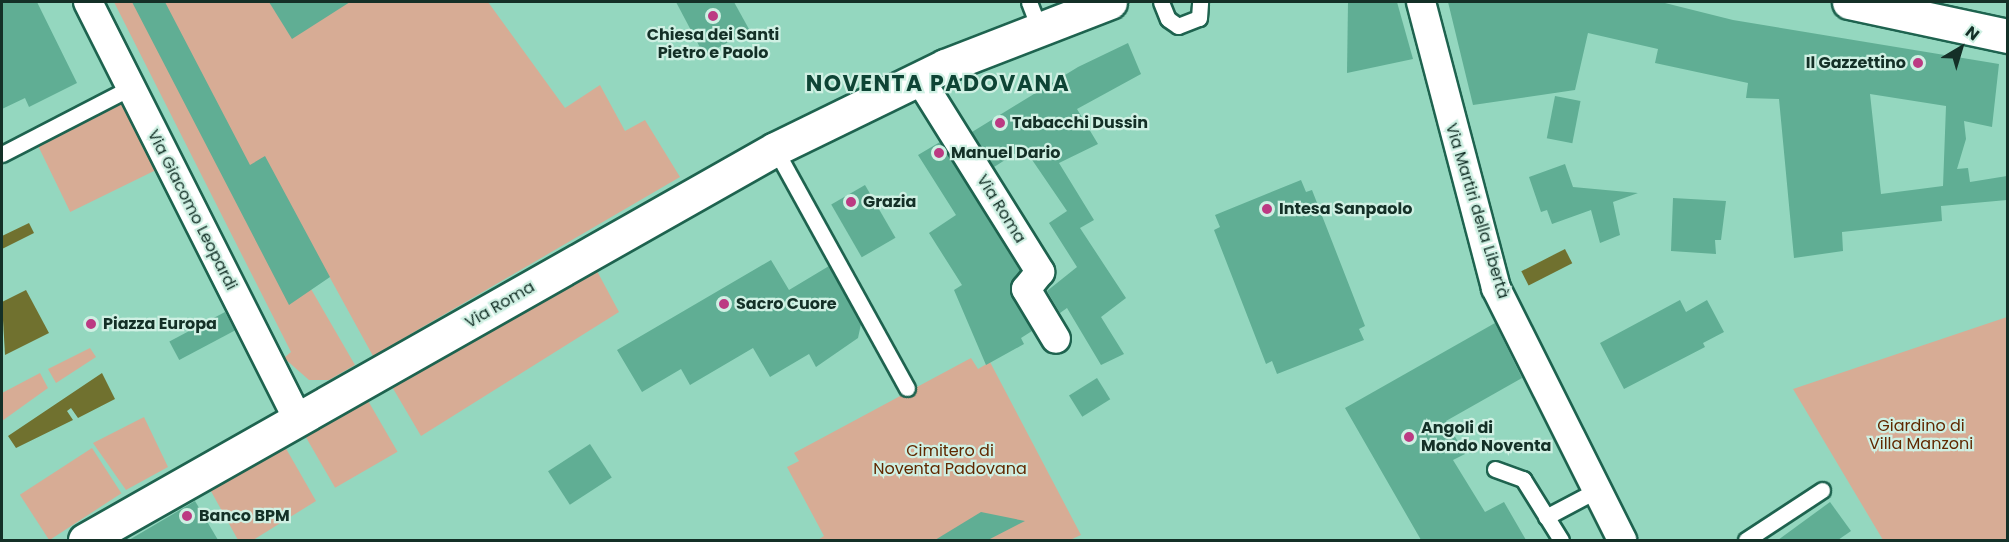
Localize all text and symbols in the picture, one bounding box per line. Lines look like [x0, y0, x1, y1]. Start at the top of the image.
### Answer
marker: Chiesa dei Santi Pietro e Paolo [706, 9, 720, 23]
north arrow [1931, 18, 1991, 78]
text: N [1961, 21, 1984, 46]
place label: Chiesa dei Santi Pietro e Paolo [647, 25, 779, 63]
place label: Il Gazzettino [1806, 53, 1906, 73]
marker: Il Gazzettino [1911, 56, 1925, 70]
district label: NOVENTA PADOVANA [806, 71, 1070, 97]
place label: Tabacchi Dussin [1012, 113, 1148, 133]
marker: Tabacchi Dussin [993, 116, 1007, 130]
street label: Via Martiri della Libertà [1441, 121, 1513, 301]
street label: Via Giacomo Leopardi [143, 127, 241, 293]
place label: Manuel Dario [951, 143, 1060, 163]
marker: Manuel Dario [932, 146, 946, 160]
street label: Via Roma [972, 171, 1030, 247]
place label: Grazia [863, 192, 916, 212]
marker: Grazia [844, 195, 858, 209]
place label: Intesa Sanpaolo [1279, 199, 1412, 219]
marker: Intesa Sanpaolo [1260, 202, 1274, 216]
street label: Via Roma [462, 277, 538, 333]
place label: Sacro Cuore [736, 294, 837, 314]
marker: Sacro Cuore [717, 297, 731, 311]
place label: Piazza Europa [103, 314, 217, 334]
marker: Piazza Europa [84, 317, 98, 331]
park label: Giardino di Villa Manzoni [1869, 416, 1973, 454]
place label: Angoli di Mondo Noventa [1421, 418, 1551, 456]
marker: Angoli di Mondo Noventa [1402, 430, 1416, 444]
park label: Cimitero di Noventa Padovana [873, 441, 1027, 479]
place label: Banco BPM [199, 506, 290, 526]
marker: Banco BPM [180, 509, 194, 523]

